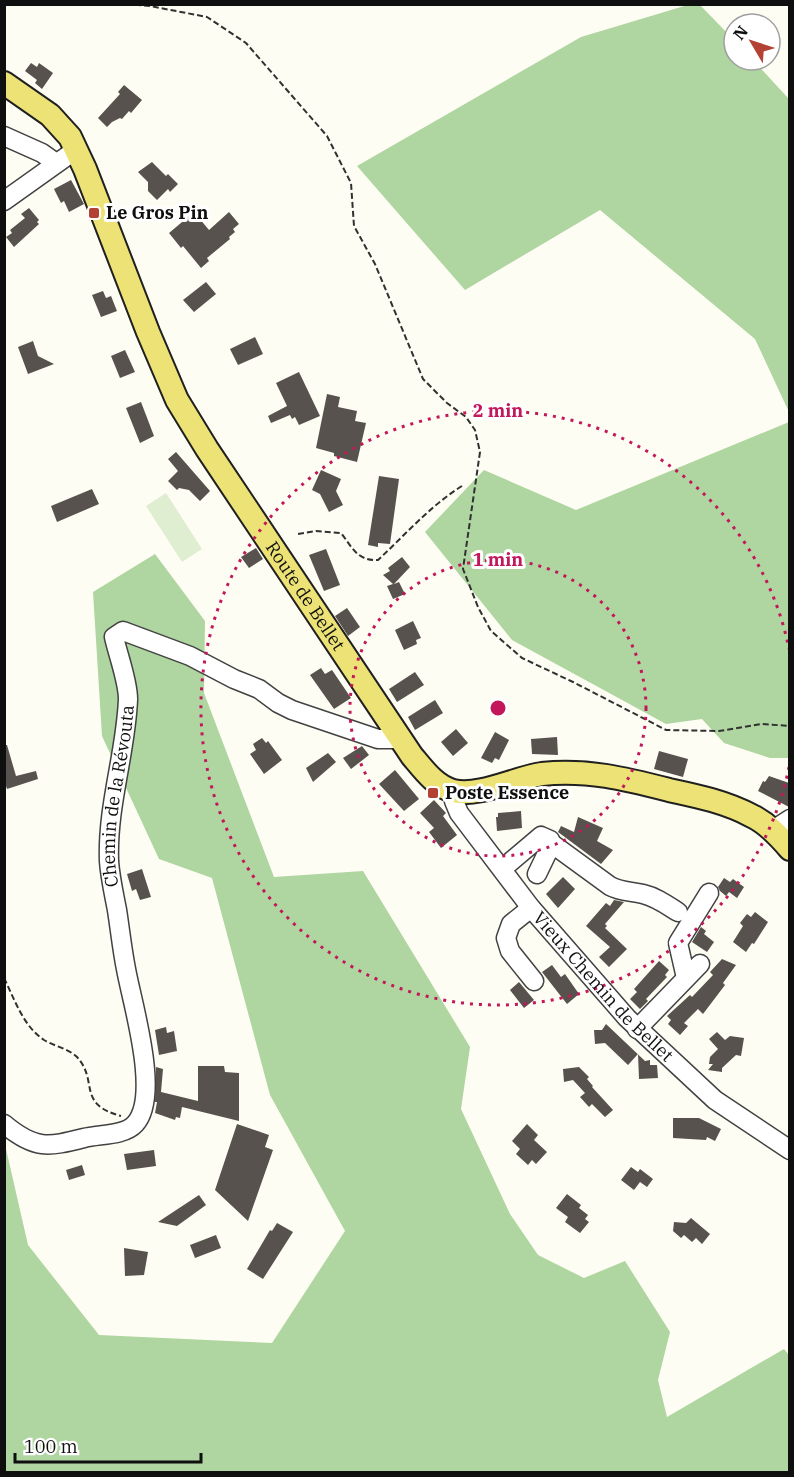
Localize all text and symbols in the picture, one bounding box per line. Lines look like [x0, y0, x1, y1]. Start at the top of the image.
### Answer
north arrow [722, 12, 782, 72]
text: N [729, 21, 752, 44]
place label: Le Gros Pin [106, 201, 208, 224]
marker: Le Gros Pin [87, 206, 101, 220]
text: 2 min [473, 399, 523, 422]
street label: Route de Bellet [261, 537, 350, 655]
text: 1 min [473, 548, 523, 571]
centre of rings [488, 698, 508, 718]
street label: Chemin de la Révouta [97, 704, 139, 889]
place label: Poste Essence [445, 781, 569, 804]
marker: Poste Essence [426, 786, 440, 800]
street label: Vieux Chemin de Bellet [528, 906, 678, 1066]
scale bar [15, 1426, 201, 1464]
text: 100 m [24, 1435, 78, 1458]

